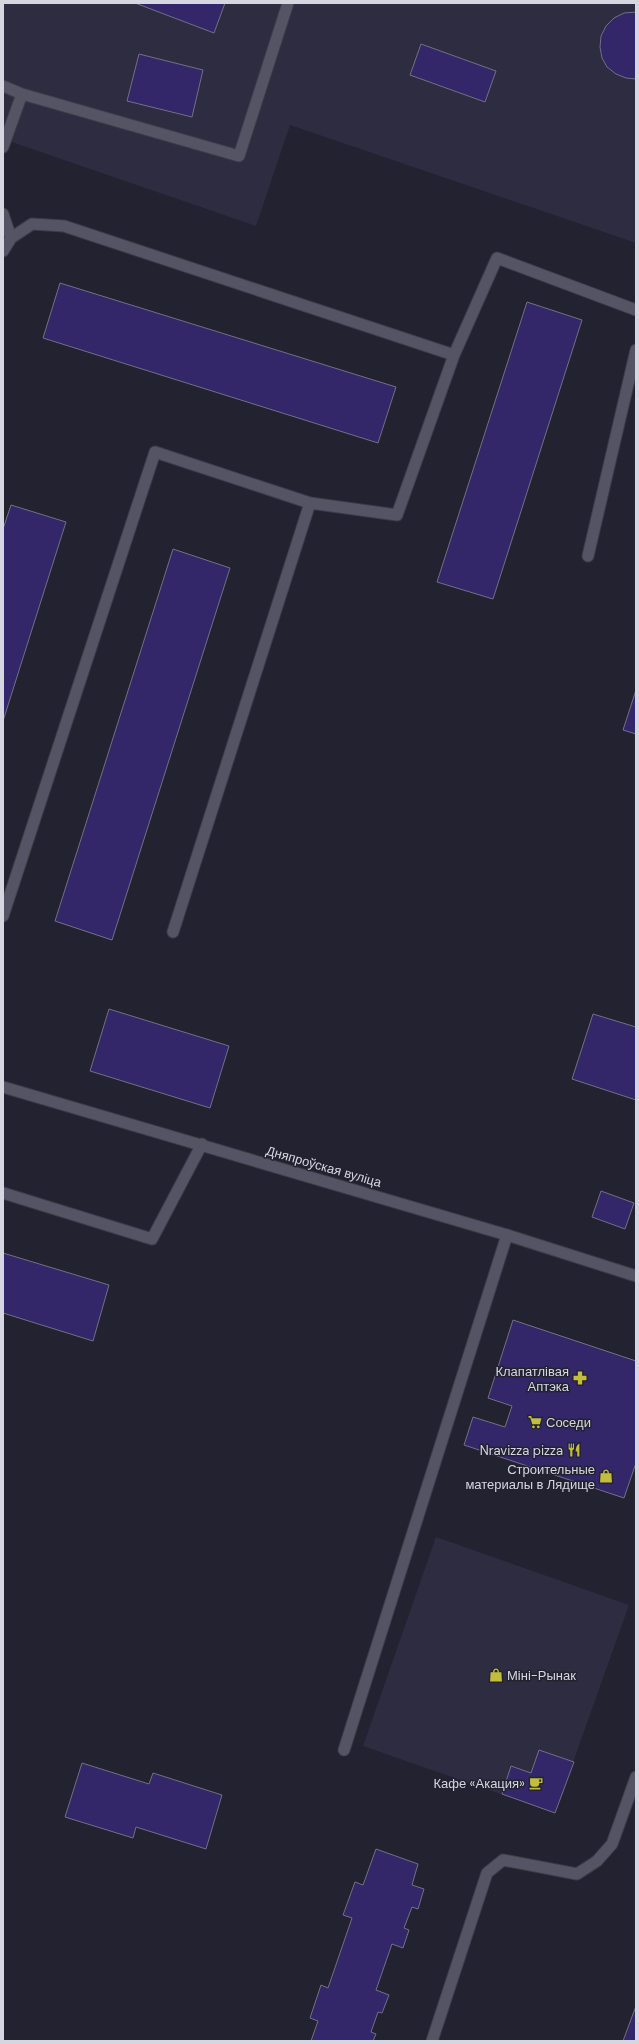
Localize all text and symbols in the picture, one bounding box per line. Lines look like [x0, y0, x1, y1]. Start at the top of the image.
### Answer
street label: Дняпроўская вуліца [264, 1142, 384, 1191]
place label: Клапатлівая Аптэка [495, 1363, 570, 1395]
pharmacy icon: Клапатлівая Аптэка [572, 1370, 588, 1386]
supermarket icon: Соседи [527, 1414, 543, 1430]
place label: Соседи [546, 1414, 591, 1431]
place label: Nravizza pizza [480, 1442, 563, 1459]
restaurant icon: Nravizza pizza [566, 1442, 582, 1458]
place label: Строительные материалы в Лядище [465, 1461, 595, 1493]
shop icon: Строительные материалы в Лядище [598, 1468, 614, 1484]
shop icon: Міні-Рынак [488, 1667, 504, 1683]
place label: Міні-Рынак [507, 1667, 576, 1684]
place label: Кафе «Акация» [433, 1775, 525, 1792]
cafe icon: Кафе «Акация» [528, 1775, 544, 1791]

